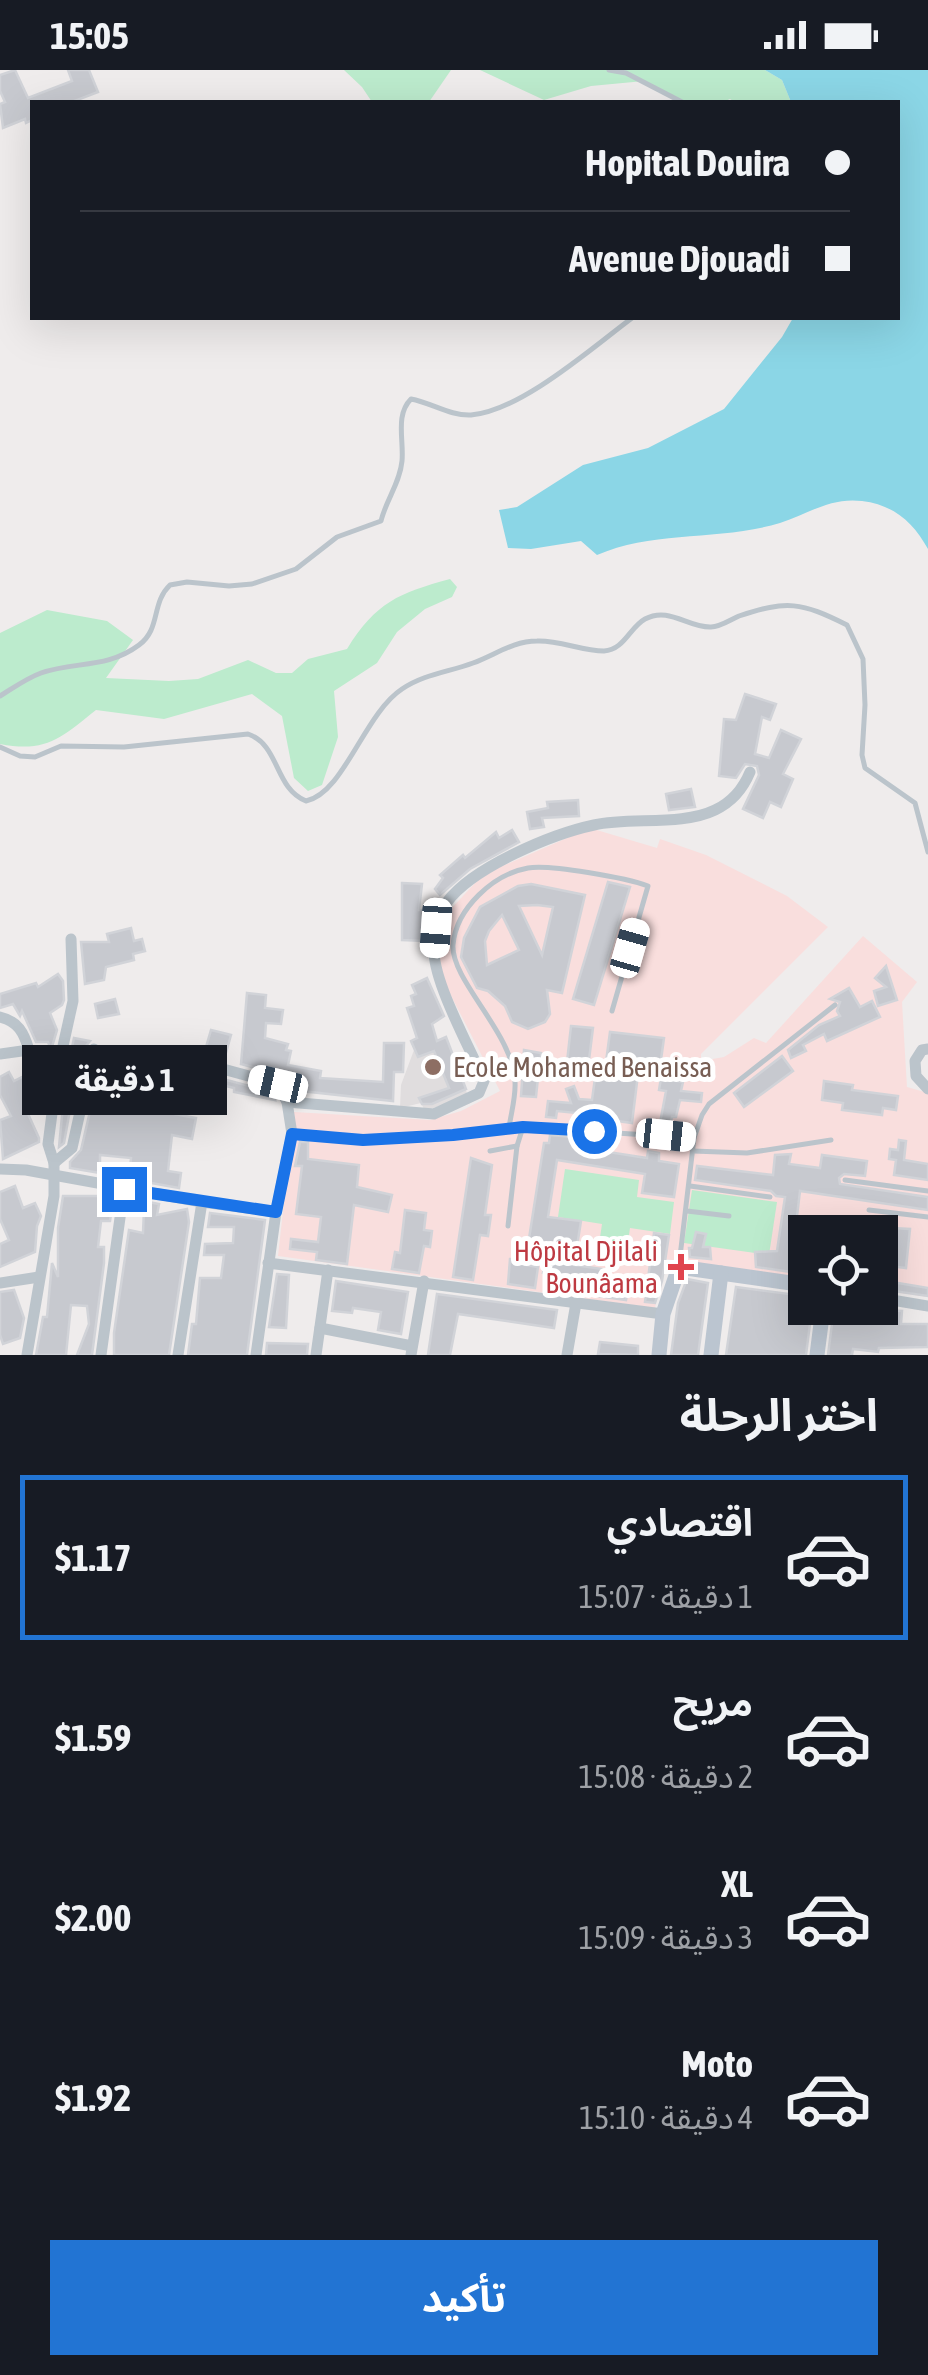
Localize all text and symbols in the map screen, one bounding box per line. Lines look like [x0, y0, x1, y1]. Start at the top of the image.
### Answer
text: 15:05 [50, 14, 129, 57]
text: Hopital Douira [585, 141, 790, 184]
text: Avenue Djouadi [569, 237, 790, 280]
car [419, 897, 453, 959]
car [607, 915, 653, 981]
callout: 1 دقيقة [22, 1044, 226, 1114]
place label: Ecole Mohamed Benaissa [453, 1051, 712, 1083]
marker: Ecole Mohamed Benaissa [422, 1056, 444, 1078]
text: 1 دقيقة [75, 1061, 174, 1098]
car [245, 1063, 311, 1105]
route start [572, 1109, 617, 1154]
car [635, 1117, 697, 1153]
route end [102, 1167, 147, 1212]
map controls [788, 1215, 898, 1325]
button: locate [788, 1215, 898, 1325]
place label: Hôpital Djilali Bounâama [514, 1235, 658, 1299]
marker: Hôpital Djilali Bounâama [668, 1254, 694, 1280]
text: اختر الرحلة [680, 1389, 878, 1441]
text: اقتصادي [607, 1501, 753, 1544]
icon: car [783, 1513, 873, 1603]
text: $1.17 [55, 1536, 131, 1579]
text: 1 دقيقة · 15:07 [579, 1578, 753, 1615]
text: مريح [673, 1681, 753, 1724]
icon: car [783, 1693, 873, 1783]
text: $1.59 [55, 1716, 131, 1759]
text: 2 دقيقة · 15:08 [579, 1758, 753, 1795]
text: XL [721, 1862, 753, 1905]
icon: car [783, 1873, 873, 1963]
text: $2.00 [55, 1896, 131, 1939]
text: 3 دقيقة · 15:09 [579, 1919, 753, 1956]
text: Moto [681, 2042, 753, 2085]
icon: car [783, 2053, 873, 2143]
text: $1.92 [55, 2076, 131, 2119]
text: 4 دقيقة · 15:10 [579, 2099, 753, 2136]
button: تأكيد [50, 2240, 878, 2355]

